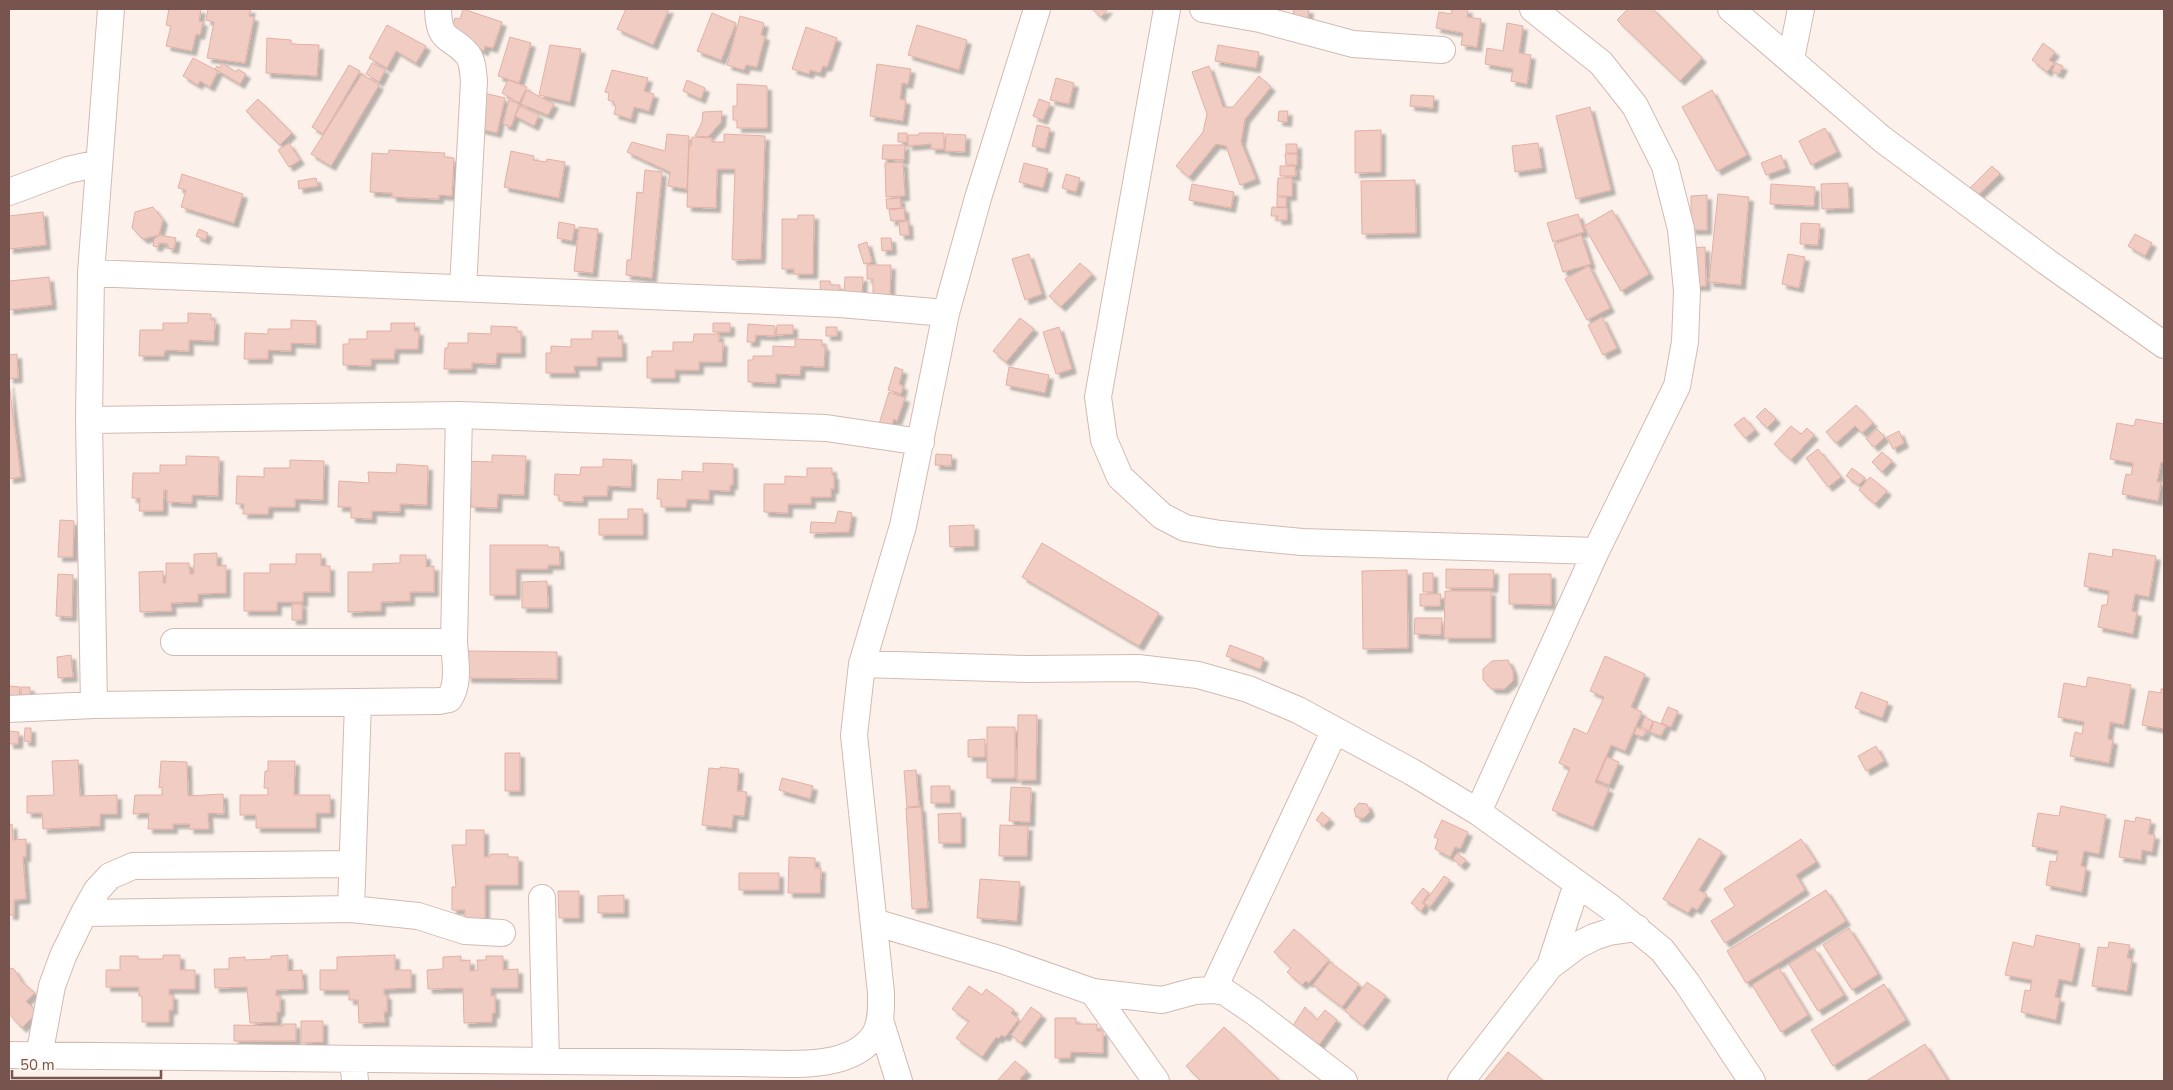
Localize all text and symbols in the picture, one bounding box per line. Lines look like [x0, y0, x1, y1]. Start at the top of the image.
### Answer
scale bar [12, 1048, 161, 1080]
text: 50 m [20, 1055, 55, 1075]

